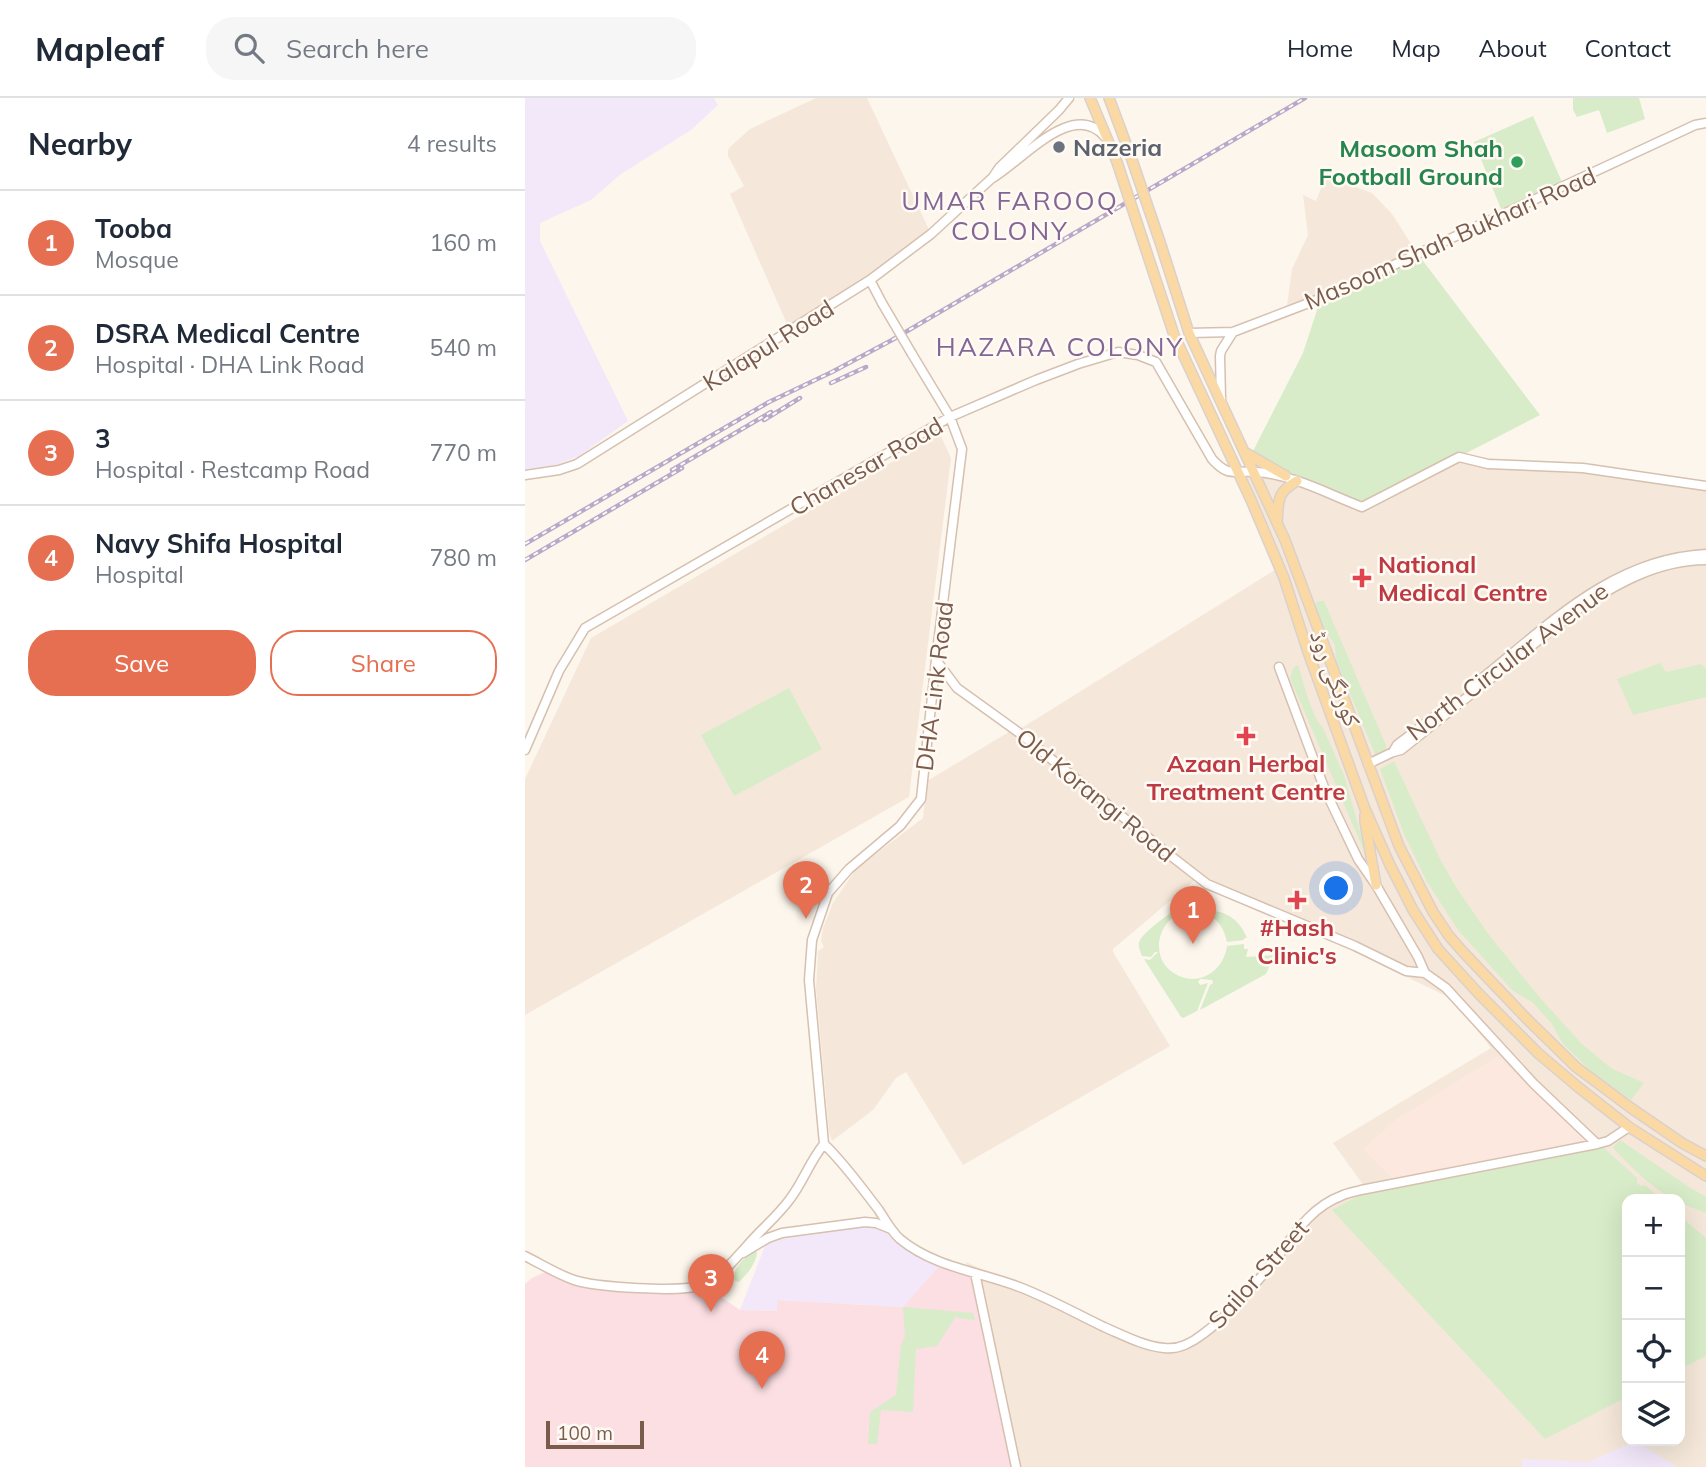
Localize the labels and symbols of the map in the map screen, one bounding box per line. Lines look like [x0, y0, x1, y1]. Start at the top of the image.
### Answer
place label: Nazeria [1073, 132, 1162, 162]
place label: Masoom Shah Football Ground [1319, 133, 1503, 191]
marker: Nazeria [1051, 139, 1067, 155]
marker: Masoom Shah Football Ground [1509, 154, 1525, 170]
street label: Masoom Shah Bukhari Road [1300, 160, 1600, 316]
district label: UMAR FAROOQ COLONY [901, 184, 1119, 247]
street label: Kalapul Road [697, 293, 839, 397]
district label: HAZARA COLONY [936, 330, 1184, 363]
street label: Chanesar Road [784, 410, 948, 522]
place label: National Medical Centre [1378, 549, 1548, 607]
marker: National Medical Centre [1352, 568, 1372, 588]
street label: North Circular Avenue [1400, 575, 1614, 747]
street label: DHA Link Road [909, 600, 959, 772]
street label: کورنگی روڈ [1304, 625, 1368, 731]
street label: Old Korangi Road [1010, 722, 1182, 868]
marker: Azaan Herbal Treatment Centre [1236, 726, 1256, 746]
place label: Azaan Herbal Treatment Centre [1147, 748, 1345, 806]
pin: 2 [783, 861, 829, 919]
your location [1319, 871, 1353, 905]
pin: 1 [1170, 886, 1216, 944]
marker: #Hash Clinic's [1287, 890, 1307, 910]
place label: #Hash Clinic's [1257, 912, 1337, 970]
street label: Sailor Street [1201, 1213, 1315, 1335]
pin: 3 [688, 1254, 734, 1312]
pin: 4 [739, 1331, 785, 1389]
scale bar [546, 1418, 644, 1450]

